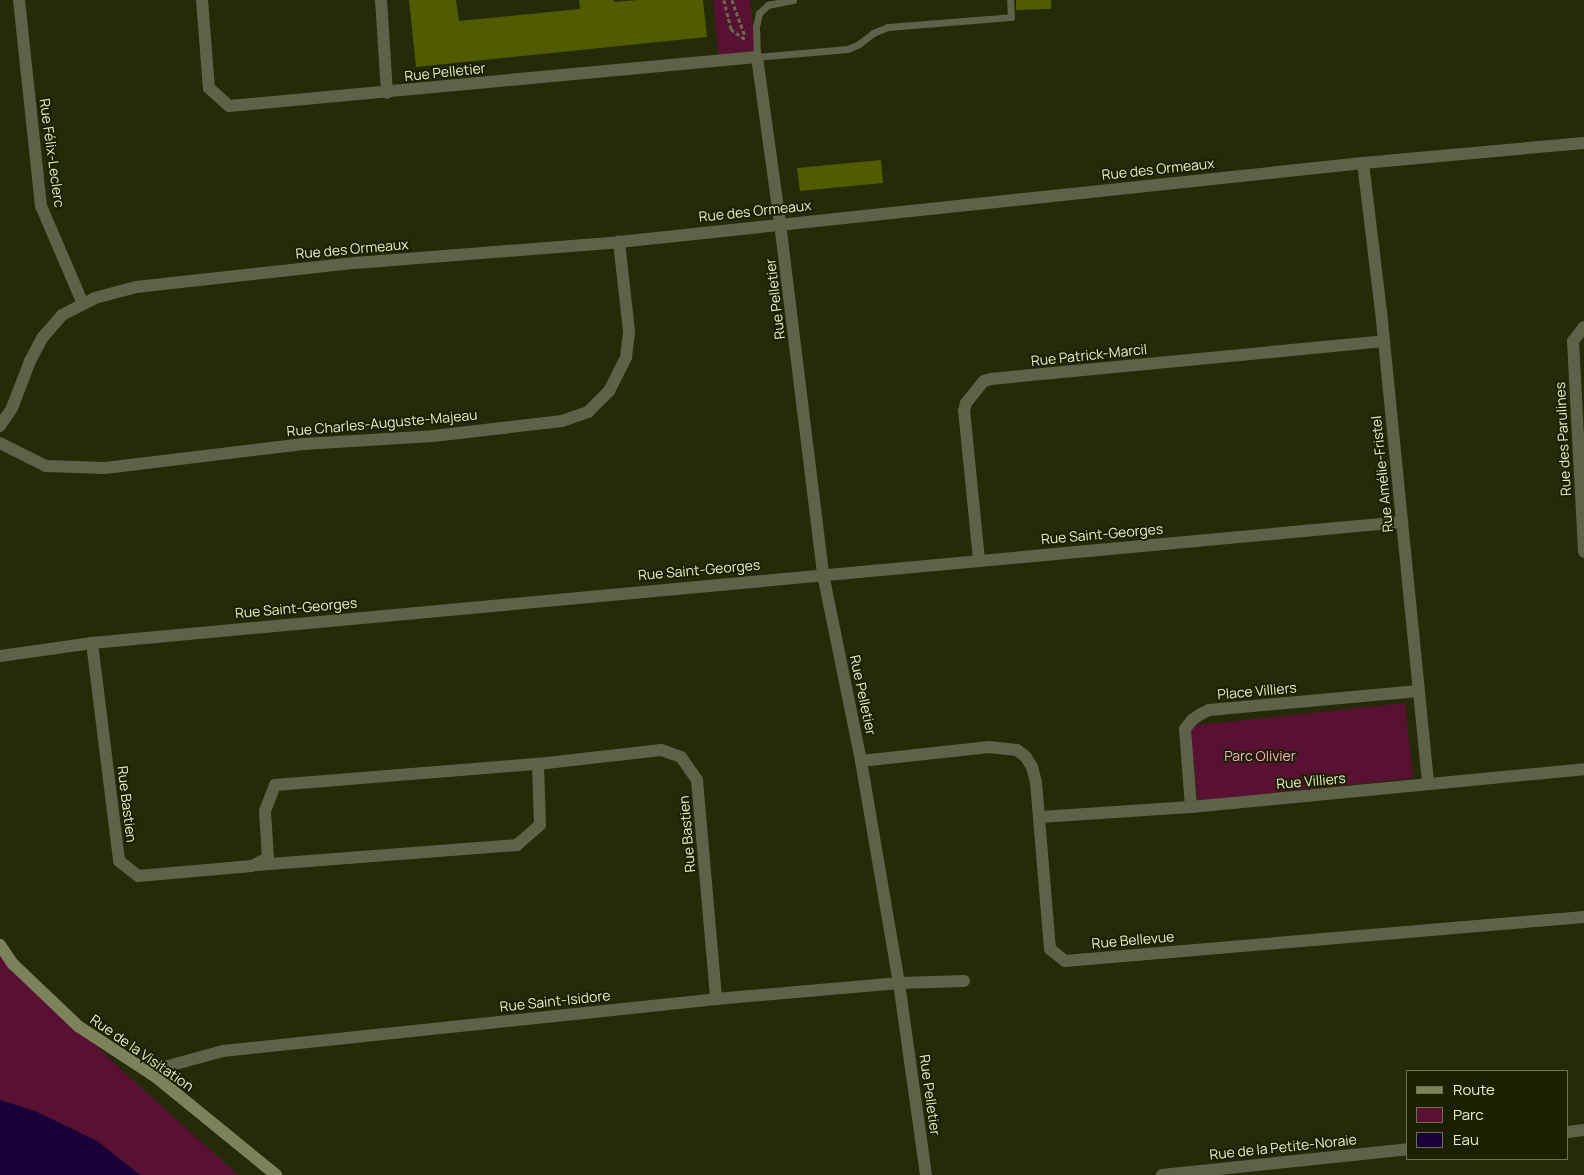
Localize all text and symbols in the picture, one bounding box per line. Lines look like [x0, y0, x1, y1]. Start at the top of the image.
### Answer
street label: Rue Pelletier [404, 59, 486, 85]
street label: Rue Félix-Leclerc [36, 97, 68, 209]
street label: Rue des Ormeaux [1101, 155, 1215, 183]
street label: Rue des Ormeaux [698, 197, 812, 225]
street label: Rue des Ormeaux [295, 236, 409, 262]
street label: Rue Pelletier [762, 258, 788, 340]
street label: Rue Patrick-Marcil [1030, 341, 1148, 369]
street label: Rue des Parulines [1552, 381, 1574, 497]
street label: Rue Charles-Auguste-Majeau [286, 406, 478, 440]
street label: Rue Amélie-Fristel [1368, 415, 1396, 533]
street label: Rue Saint-Georges [1040, 520, 1164, 548]
street label: Rue Saint-Georges [637, 556, 761, 584]
street label: Rue Saint-Georges [234, 594, 358, 622]
street label: Rue Pelletier [846, 653, 880, 737]
street label: Place Villiers [1217, 679, 1297, 703]
park label: Parc Olivier [1224, 748, 1296, 764]
street label: Rue Bastien [114, 765, 140, 843]
street label: Rue Villiers [1276, 770, 1346, 792]
street label: Rue Bastien [675, 795, 699, 873]
street label: Rue Bellevue [1091, 928, 1175, 952]
street label: Rue Saint-Isidore [499, 987, 611, 1015]
street label: Rue de la Visitation [87, 1011, 197, 1095]
street label: Rue Pelletier [916, 1053, 944, 1137]
legend [1406, 1070, 1569, 1160]
text: Route [1453, 1079, 1495, 1100]
text: Parc [1453, 1104, 1484, 1125]
text: Eau [1453, 1129, 1479, 1150]
street label: Rue de la Petite-Noraie [1209, 1131, 1357, 1163]

